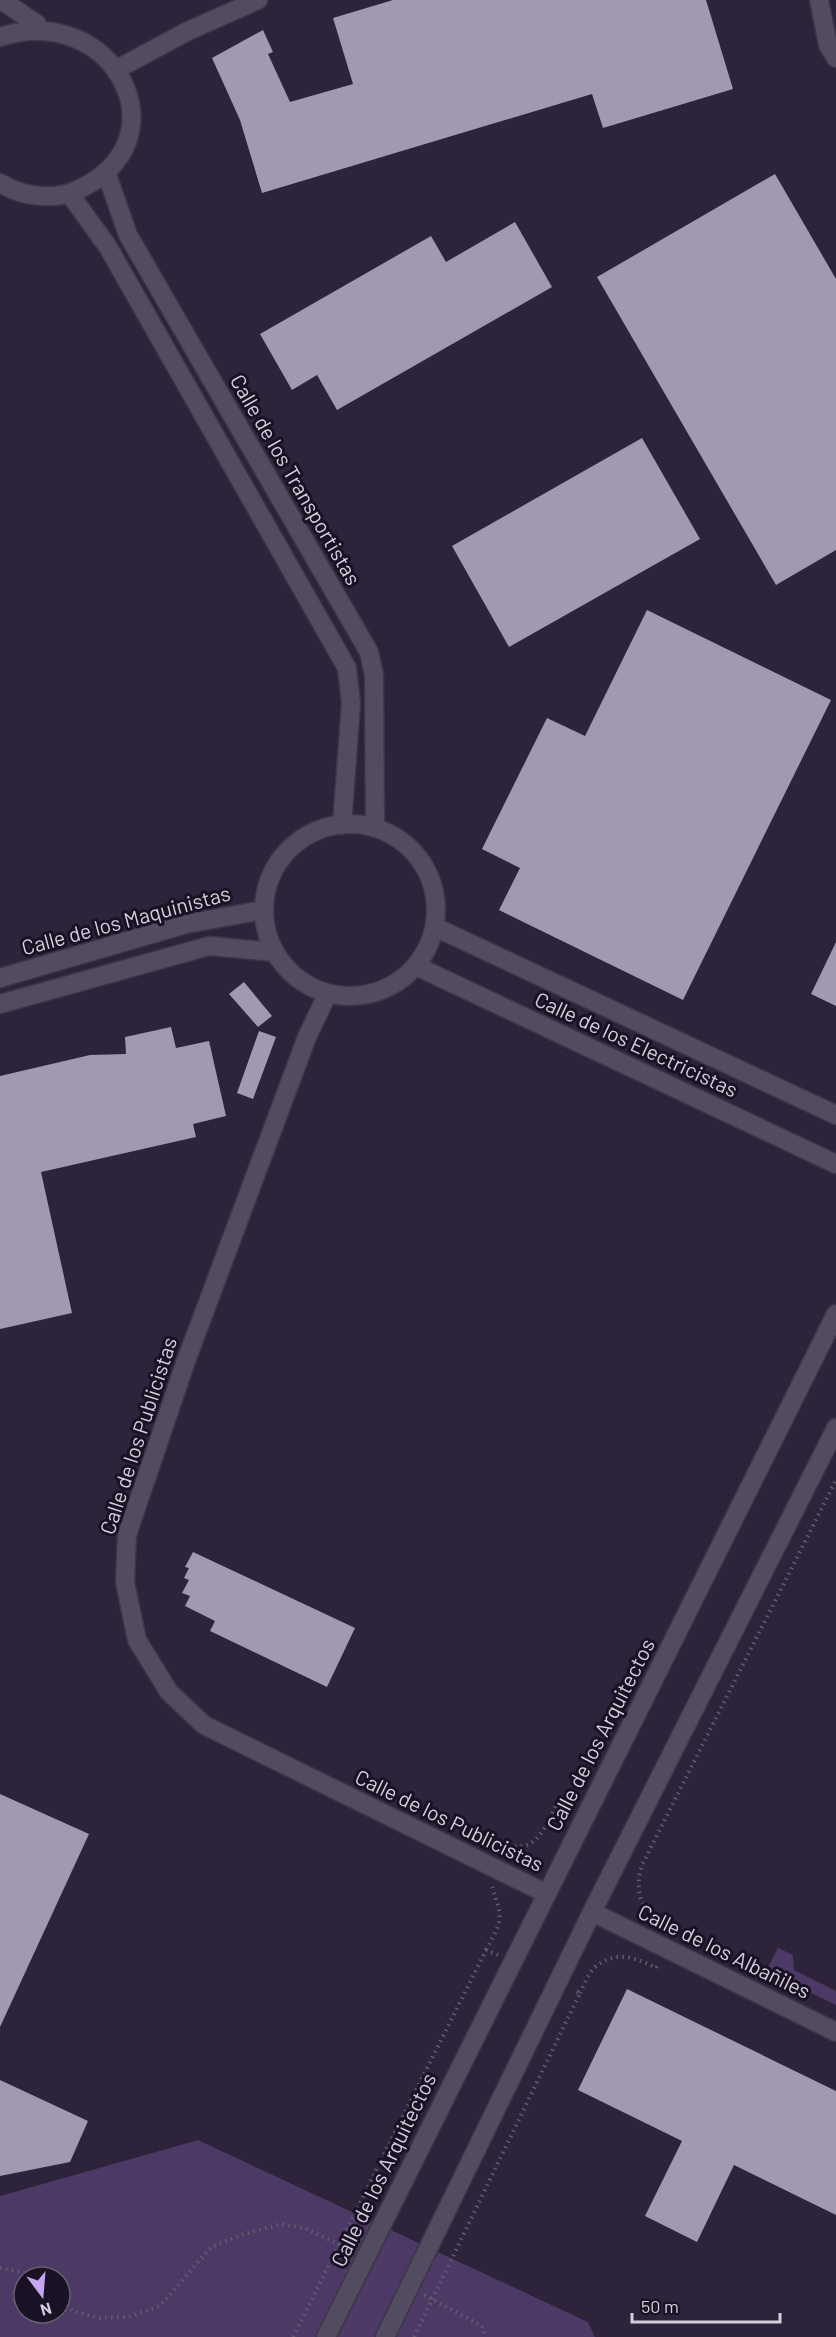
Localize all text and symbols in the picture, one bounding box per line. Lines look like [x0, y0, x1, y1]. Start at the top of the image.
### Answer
street label: Calle de los Transportistas [226, 370, 367, 589]
street label: Calle de los Maquinistas [19, 880, 233, 959]
street label: Calle de los Electricistas [531, 986, 742, 1102]
street label: Calle de los Publicistas [94, 1334, 181, 1537]
street label: Calle de los Arquitectos [540, 1634, 659, 1835]
street label: Calle de los Publicistas [352, 1763, 548, 1876]
street label: Calle de los Albañiles [635, 1898, 815, 2003]
street label: Calle de los Arquitectos [325, 2068, 440, 2270]
north arrow [12, 2265, 72, 2325]
scale bar [632, 2286, 780, 2324]
text: 50 m [641, 2295, 679, 2317]
text: N [39, 2299, 54, 2320]

